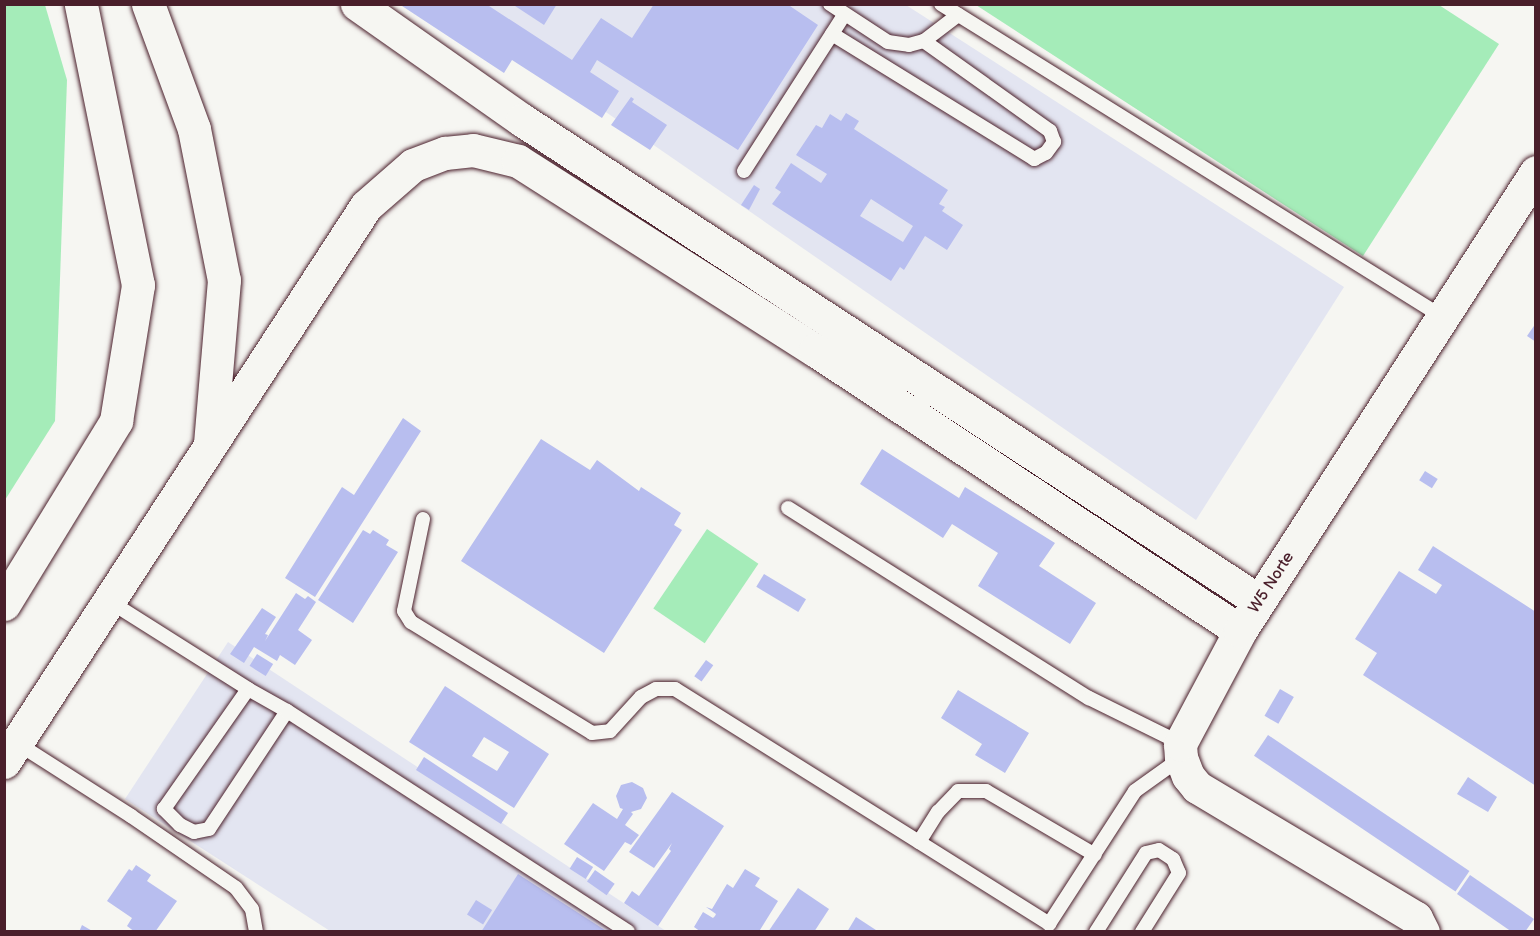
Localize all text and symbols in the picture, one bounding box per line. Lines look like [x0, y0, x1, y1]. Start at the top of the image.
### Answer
street label: W5 Norte [1245, 549, 1299, 617]

